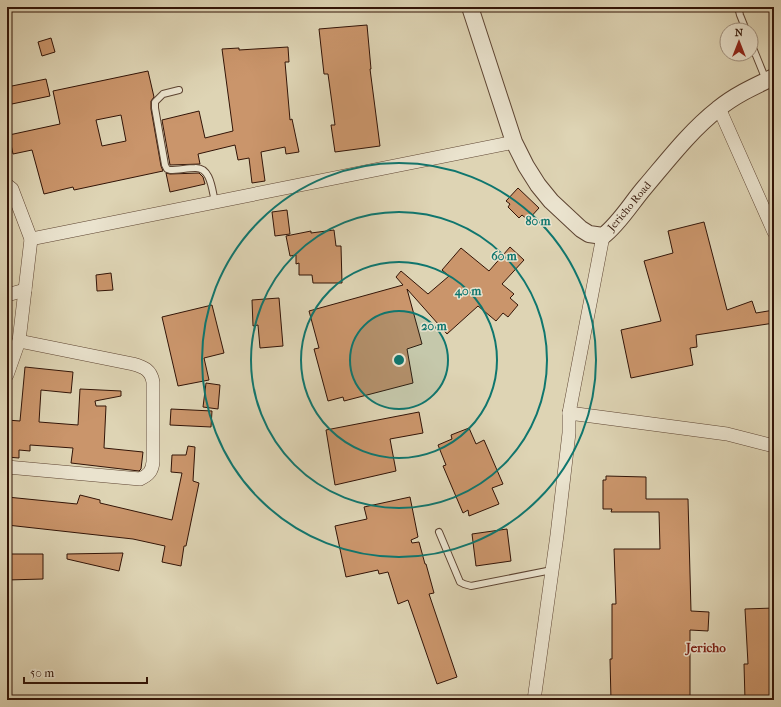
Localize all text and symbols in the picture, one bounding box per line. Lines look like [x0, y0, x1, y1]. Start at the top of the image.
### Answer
north arrow [719, 22, 759, 62]
text: N [735, 26, 744, 39]
street label: Jericho Road [604, 178, 654, 234]
text: 80 m [525, 214, 552, 228]
text: 60 m [491, 249, 518, 263]
text: 40 m [454, 284, 482, 299]
text: 20 m [421, 319, 448, 333]
centre of rings [392, 353, 406, 367]
district label: Jericho [684, 640, 726, 656]
scale bar [24, 659, 147, 685]
text: 50 m [30, 666, 54, 680]

